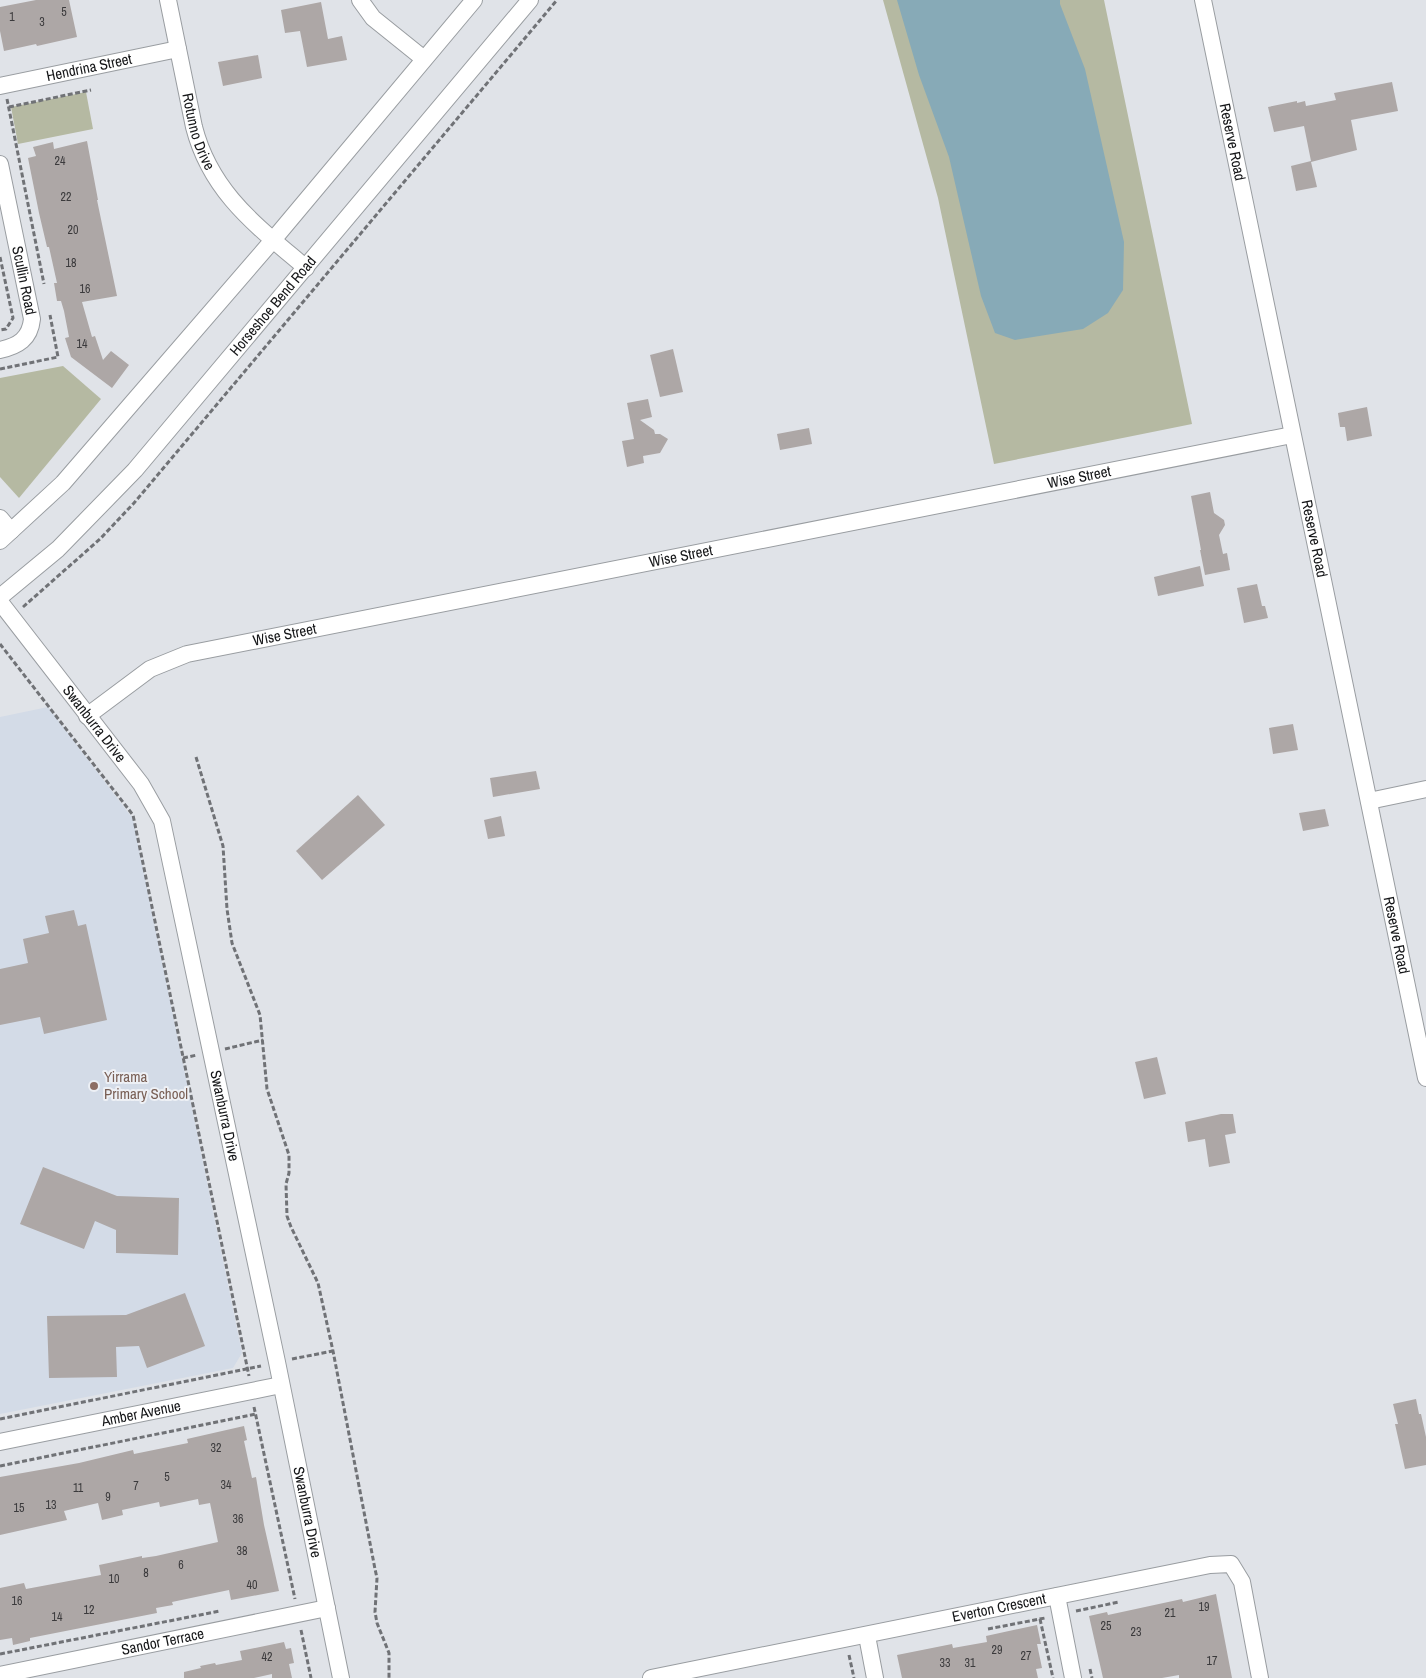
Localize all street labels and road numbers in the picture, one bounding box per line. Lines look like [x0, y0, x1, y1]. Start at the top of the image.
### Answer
street label: Hendrina Street [44, 48, 134, 86]
street label: Rotunno Drive [177, 91, 220, 174]
street label: Reserve Road [1215, 101, 1251, 183]
street label: Scullin Road [7, 244, 42, 317]
street label: Horseshoe Bend Road [224, 251, 321, 360]
street label: Wise Street [1045, 460, 1113, 493]
street label: Reserve Road [1297, 498, 1333, 579]
street label: Wise Street [647, 539, 715, 572]
street label: Wise Street [251, 618, 319, 651]
street label: Swanburra Drive [58, 680, 131, 767]
street label: Reserve Road [1379, 894, 1415, 976]
street label: Swanburra Drive [205, 1068, 245, 1163]
street label: Amber Avenue [98, 1395, 183, 1431]
street label: Swanburra Drive [288, 1465, 327, 1560]
street label: Everton Crescent [950, 1587, 1048, 1627]
street label: Sandor Terrace [119, 1622, 206, 1660]

